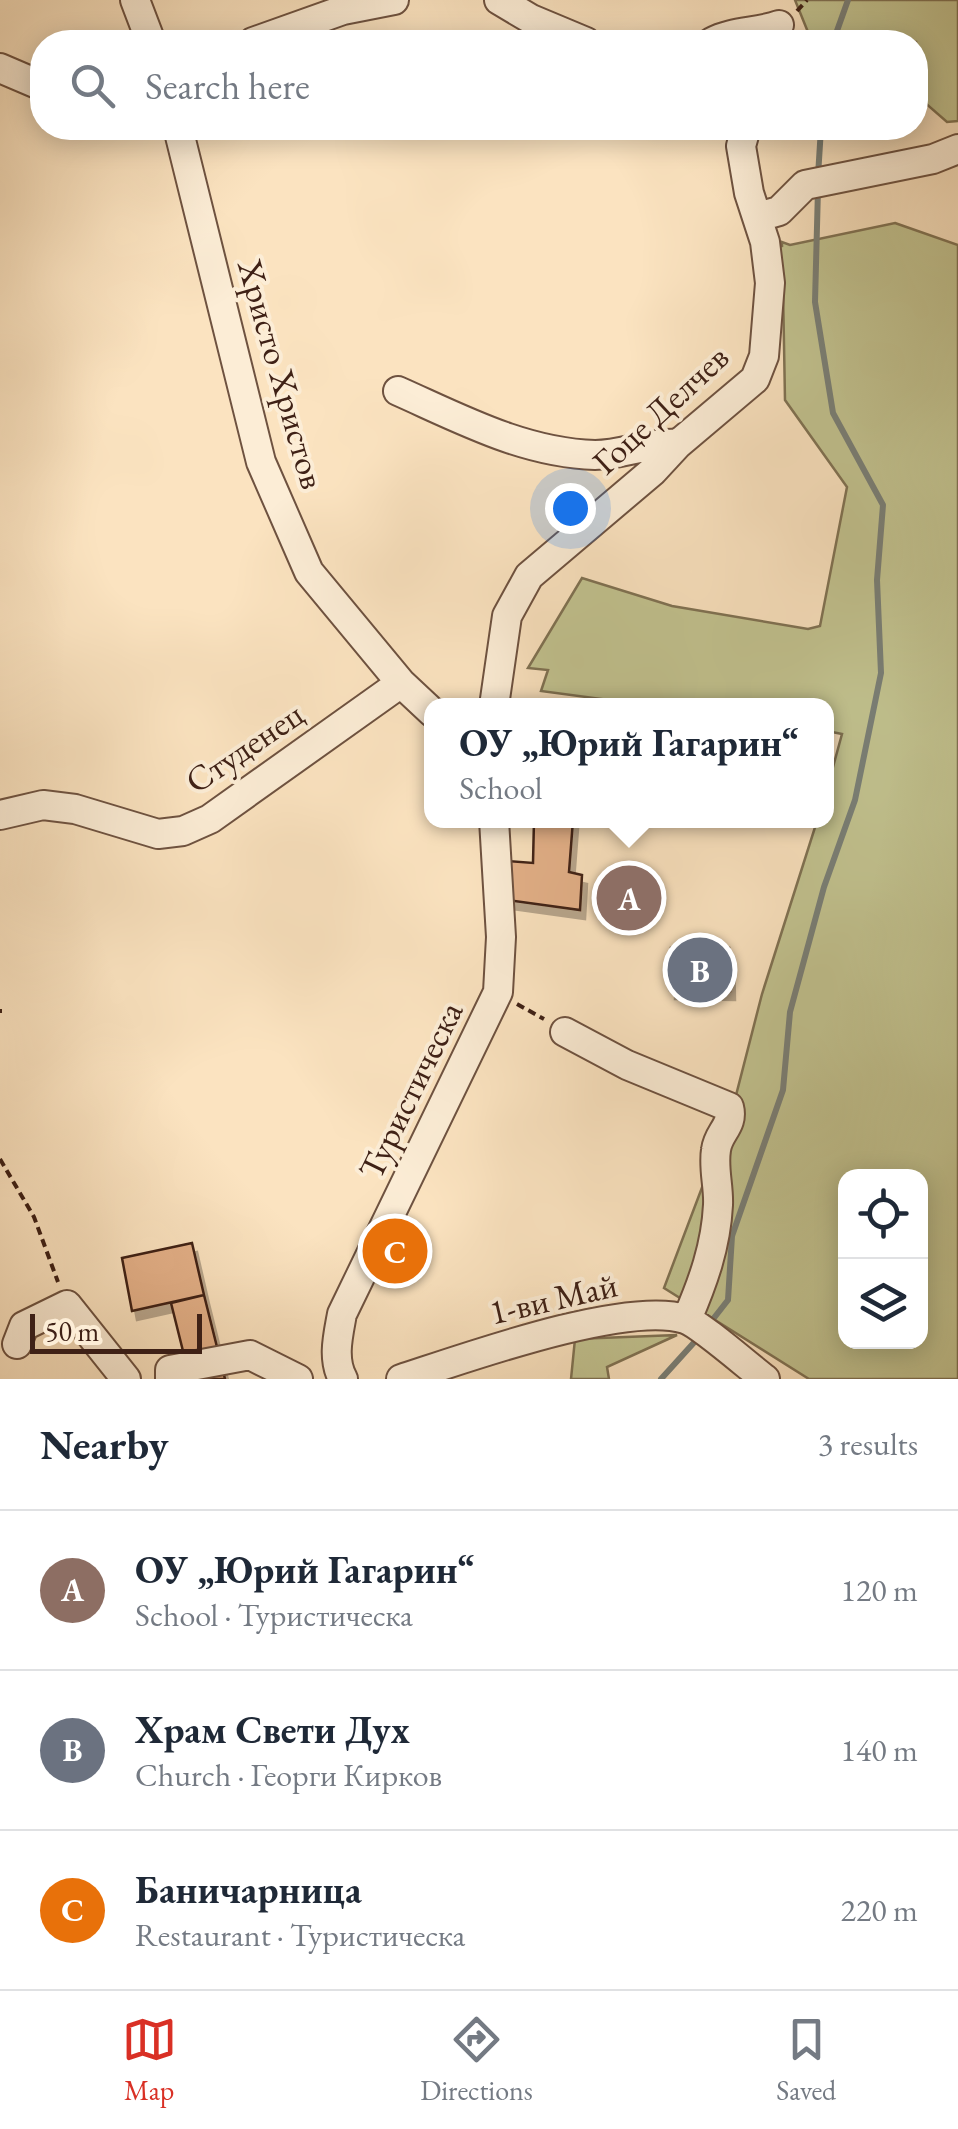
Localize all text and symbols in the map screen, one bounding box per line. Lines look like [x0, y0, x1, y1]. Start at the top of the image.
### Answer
search box [30, 30, 928, 140]
icon: search [65, 58, 120, 113]
text: Search here [145, 61, 310, 110]
street label: Христо Христов [227, 253, 336, 494]
street label: Гоце Делчев [582, 334, 738, 484]
your location [545, 483, 596, 534]
street label: Студенец [176, 691, 312, 804]
popup [424, 698, 834, 828]
text: ОУ „Юрий Гагарин“ [459, 718, 799, 767]
text: School [459, 767, 543, 809]
pin: A [596, 860, 662, 936]
pin: B [668, 932, 732, 1008]
street label: Туристическа [348, 994, 473, 1187]
map controls [838, 1169, 928, 1349]
button: locate [838, 1169, 928, 1259]
pin: C [362, 1214, 428, 1288]
button: layers [838, 1259, 928, 1349]
street label: 1-ви Май [485, 1261, 621, 1335]
scale bar [30, 1309, 202, 1354]
text: 50 m [45, 1313, 99, 1349]
text: Nearby [40, 1417, 169, 1472]
text: 3 results [818, 1423, 918, 1465]
text: ОУ „Юрий Гагарин“ [135, 1545, 475, 1594]
text: A [61, 1569, 84, 1611]
text: 120 m [841, 1569, 918, 1611]
text: School · Туристическа [135, 1594, 413, 1636]
text: Храм Свети Дух [135, 1705, 410, 1754]
text: B [62, 1729, 83, 1771]
text: 140 m [841, 1729, 918, 1771]
text: Church · Георги Кирков [135, 1754, 442, 1796]
text: Баничарница [135, 1865, 362, 1914]
text: C [61, 1889, 84, 1931]
text: 220 m [841, 1889, 918, 1931]
text: Restaurant · Туристическа [135, 1914, 465, 1956]
tab: Map [122, 2012, 177, 2108]
tab: Directions [420, 2012, 533, 2108]
tab: Saved [776, 2012, 836, 2108]

